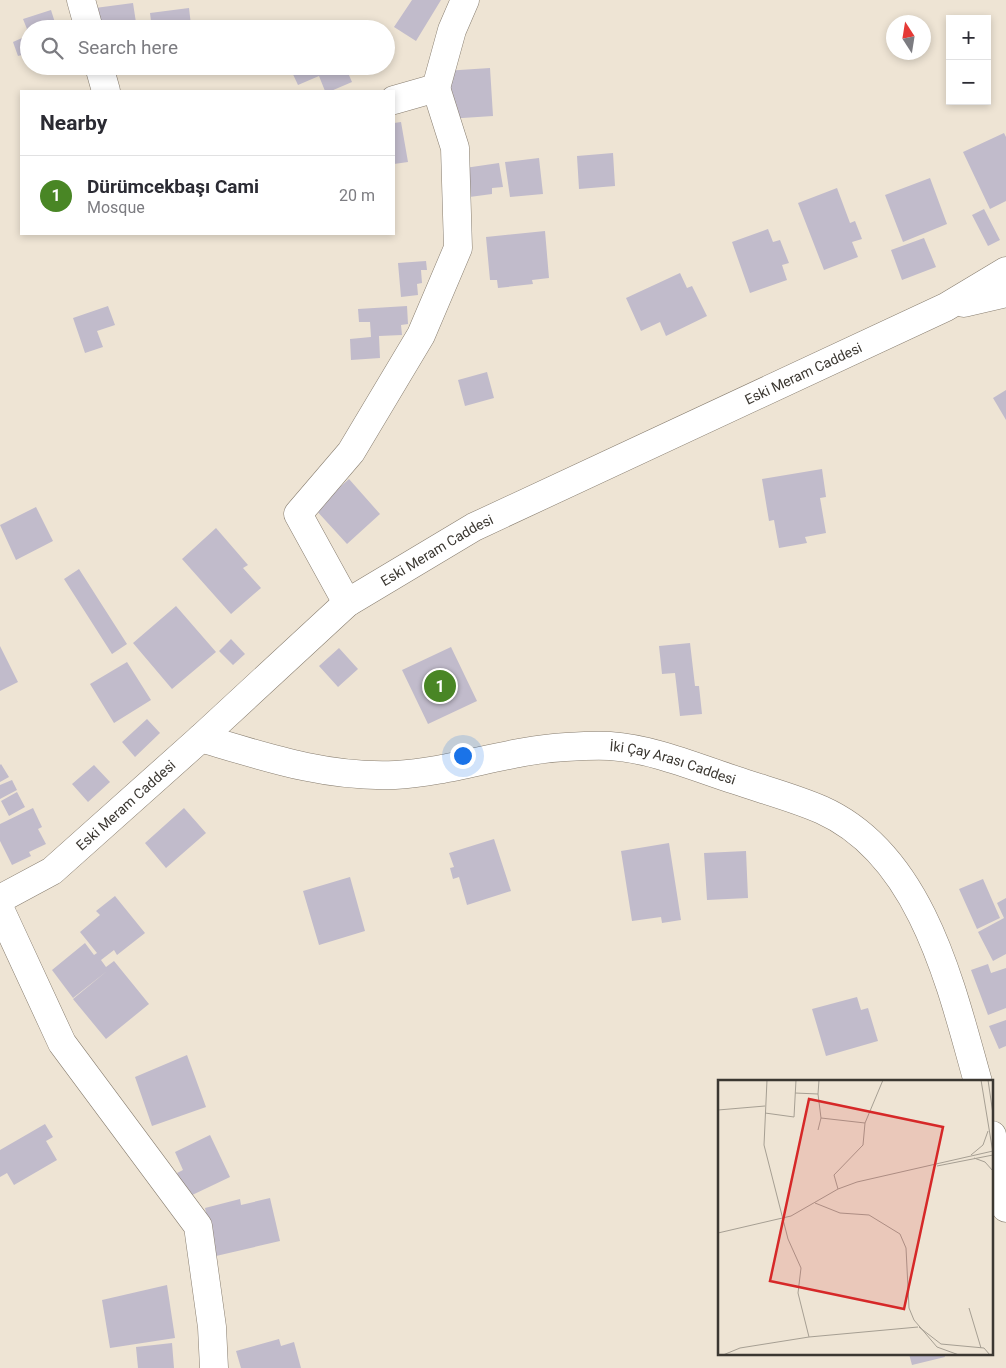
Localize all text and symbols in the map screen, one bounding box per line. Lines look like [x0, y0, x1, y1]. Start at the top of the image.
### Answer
north arrow [886, 15, 931, 60]
map controls [946, 15, 991, 105]
button: + [946, 15, 991, 60]
search box [20, 20, 395, 75]
icon: search [38, 34, 66, 62]
text: Search here [78, 36, 178, 59]
button: − [946, 60, 991, 105]
text: Nearby [40, 111, 107, 135]
text: Dürümcekbaşı Cami [87, 175, 259, 198]
text: 1 [51, 186, 61, 205]
text: 20 m [339, 186, 375, 205]
text: Mosque [87, 198, 145, 217]
street label: Eski Meram Caddesi [742, 339, 864, 408]
street label: Eski Meram Caddesi [378, 511, 496, 589]
pin: 1 [424, 667, 456, 705]
street label: İki Çay Arası Caddesi [609, 738, 738, 788]
your location [450, 743, 476, 769]
street label: Eski Meram Caddesi [73, 757, 179, 853]
inset map [718, 1080, 994, 1356]

